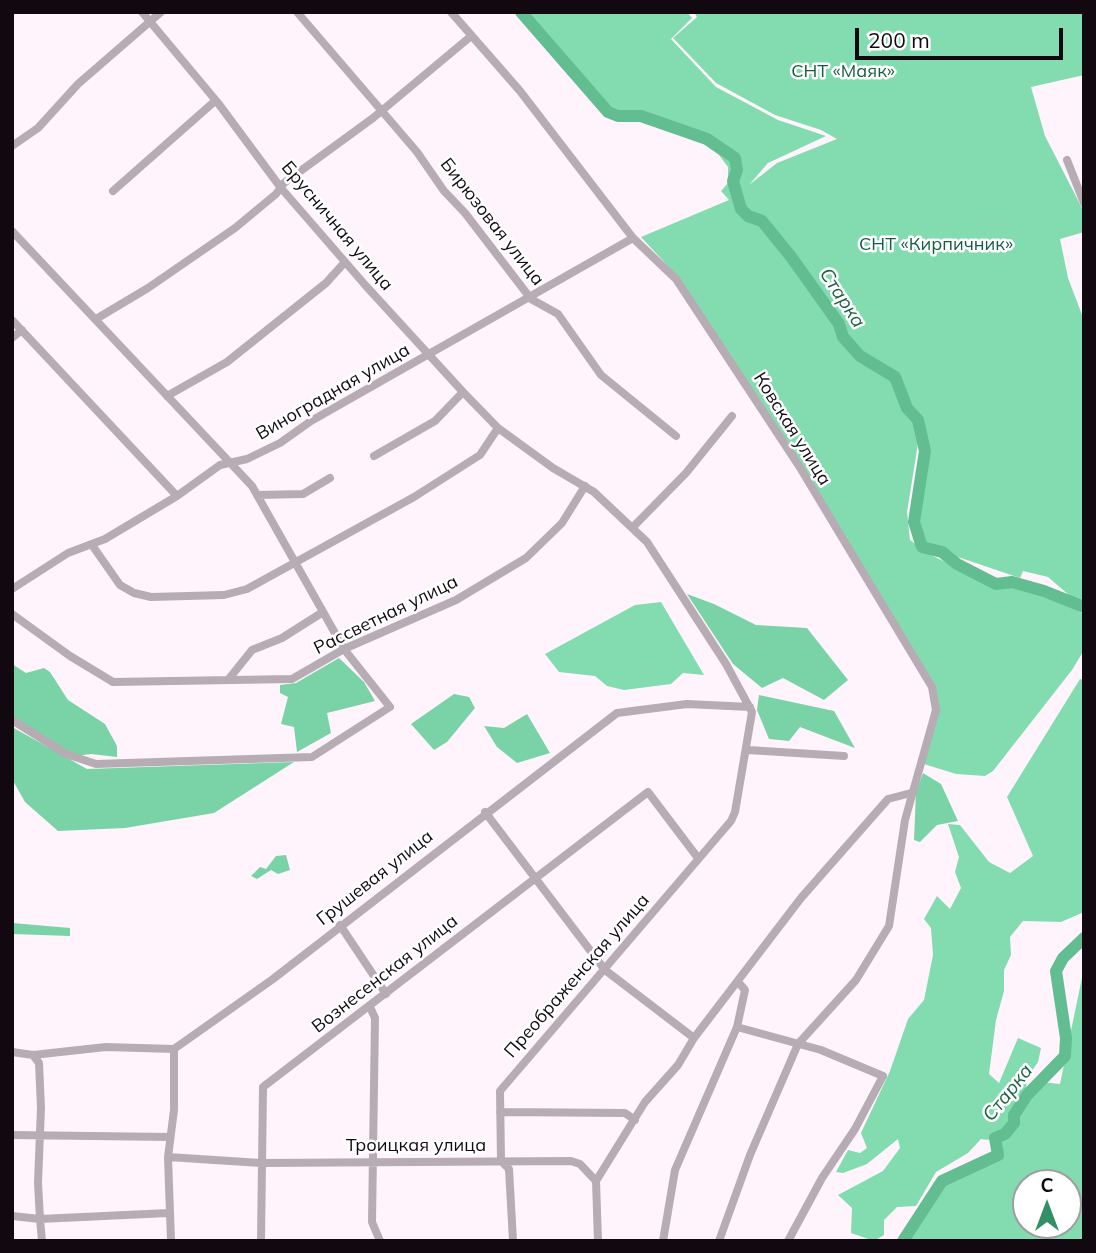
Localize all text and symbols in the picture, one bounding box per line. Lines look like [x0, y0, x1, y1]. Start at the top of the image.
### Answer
scale bar [858, 14, 1066, 58]
text: 200 m [868, 27, 930, 53]
park label: СНТ «Маяк» [791, 61, 895, 83]
street label: Бирюзовая улица [436, 154, 548, 290]
street label: Брусничная улица [277, 157, 397, 295]
park label: СНТ «Кирпичник» [859, 234, 1013, 256]
water label: Старка [814, 264, 870, 332]
street label: Виноградная улица [252, 339, 414, 445]
street label: Ковская улица [749, 369, 835, 489]
street label: Рассветная улица [310, 571, 462, 659]
street label: Грушевая улица [312, 826, 438, 930]
street label: Преображенская улица [500, 890, 654, 1062]
street label: Вознесенская улица [308, 910, 462, 1038]
water label: Старка [978, 1060, 1038, 1126]
street label: Троицкая улица [346, 1135, 486, 1157]
north arrow [1012, 1169, 1082, 1239]
text: С [1040, 1173, 1054, 1197]

